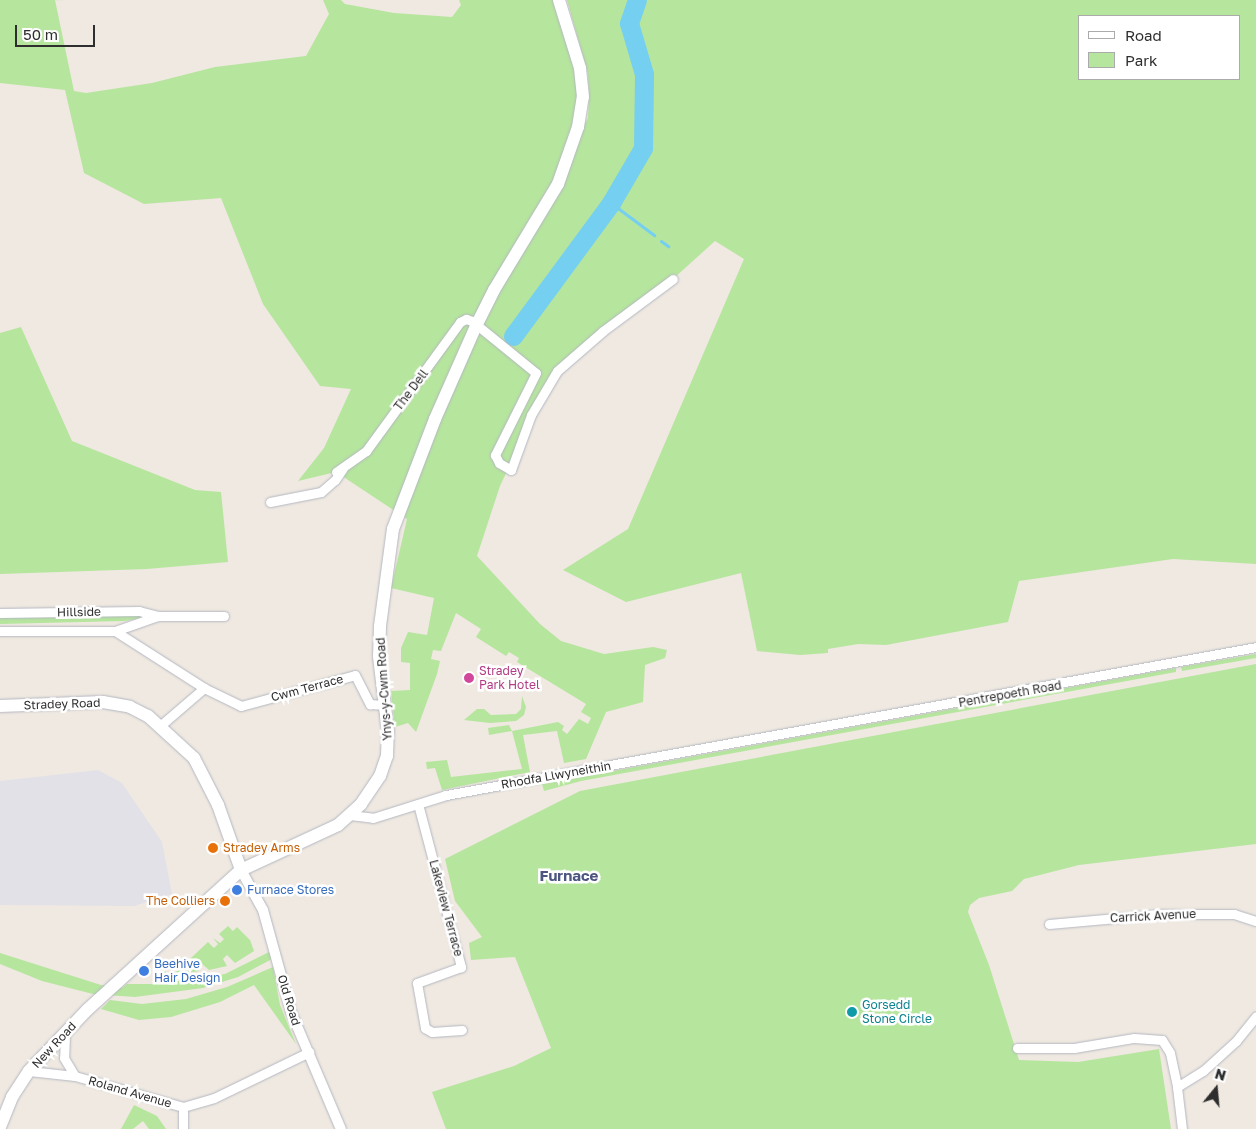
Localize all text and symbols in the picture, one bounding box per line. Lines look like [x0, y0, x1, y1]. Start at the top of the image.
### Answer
scale bar [18, 15, 98, 47]
legend [1078, 15, 1241, 80]
text: 50 m [23, 25, 58, 43]
text: Road [1125, 26, 1162, 44]
text: Park [1125, 51, 1157, 69]
street label: The Dell [391, 367, 431, 413]
street label: Hillside [57, 604, 101, 620]
street label: Ynys-y-Cwm Road [373, 637, 395, 741]
place label: Stradey Park Hotel [479, 664, 540, 692]
street label: Cwm Terrace [269, 671, 345, 705]
marker: Stradey Park Hotel [463, 672, 475, 684]
street label: Pentrepoeth Road [957, 678, 1063, 710]
street label: Stradey Road [23, 695, 101, 713]
street label: Rhodfa Llwyneithin [500, 758, 612, 792]
place label: Stradey Arms [223, 841, 300, 855]
marker: Stradey Arms [207, 842, 219, 854]
street label: Lakeview Terrace [426, 858, 466, 958]
district label: Furnace [540, 867, 598, 885]
place label: Furnace Stores [247, 883, 334, 897]
marker: Furnace Stores [231, 884, 243, 896]
place label: The Colliers [146, 894, 215, 908]
marker: The Colliers [219, 895, 231, 907]
street label: Carrick Avenue [1110, 907, 1196, 925]
place label: Beehive Hair Design [154, 957, 220, 985]
marker: Beehive Hair Design [138, 965, 150, 977]
street label: Old Road [274, 973, 304, 1027]
place label: Gorsedd Stone Circle [862, 998, 932, 1026]
marker: Gorsedd Stone Circle [846, 1006, 858, 1018]
street label: New Road [29, 1019, 79, 1071]
north arrow [1191, 1064, 1241, 1114]
text: N [1213, 1064, 1228, 1084]
street label: Roland Avenue [87, 1073, 173, 1111]

